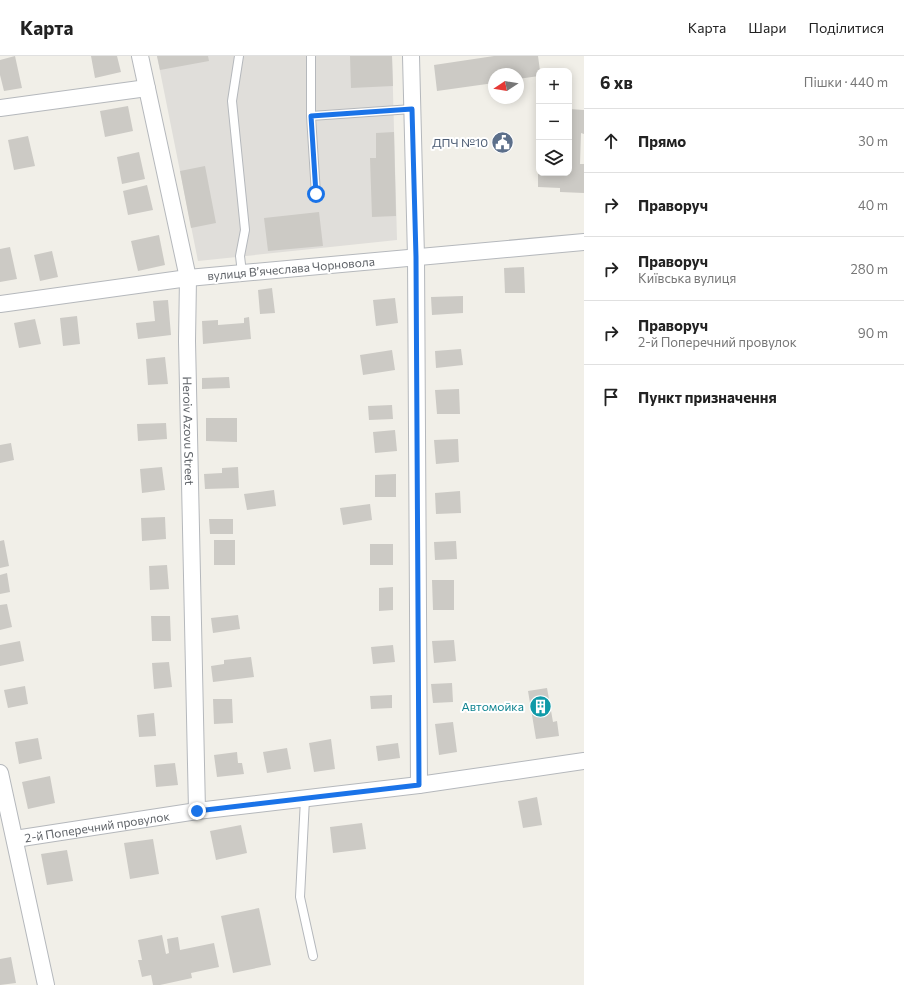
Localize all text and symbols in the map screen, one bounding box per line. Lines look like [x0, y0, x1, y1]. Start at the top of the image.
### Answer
text: Карта [20, 16, 73, 39]
text: Карта [688, 19, 726, 36]
text: Шари [748, 19, 786, 36]
text: Поділитися [808, 19, 884, 36]
north arrow [488, 68, 524, 104]
map controls [536, 68, 572, 176]
button: + [536, 68, 572, 104]
text: 6 хв [600, 72, 633, 93]
text: Пішки · 440 m [804, 74, 888, 90]
button: − [536, 104, 572, 140]
public building icon: ДПЧ №10 [490, 129, 516, 155]
icon: ahead [600, 130, 622, 152]
text: Прямо [638, 132, 686, 150]
text: 30 m [858, 133, 888, 149]
place label: ДПЧ №10 [432, 135, 488, 149]
button: layers [536, 140, 572, 176]
route start [307, 185, 325, 203]
icon: right [600, 194, 622, 216]
text: Праворуч [638, 196, 708, 214]
text: 40 m [858, 197, 888, 213]
text: Праворуч [638, 252, 708, 270]
street label: вулиця Вʼячеслава Чорновола [207, 254, 375, 282]
icon: right [600, 258, 622, 280]
text: 280 m [851, 261, 888, 277]
text: Київська вулиця [638, 270, 736, 286]
text: Праворуч [638, 316, 708, 334]
icon: right [600, 322, 622, 344]
text: 90 m [858, 325, 888, 341]
text: 2-й Поперечний провулок [638, 334, 797, 350]
street label: Heroiv Azovu Street [181, 376, 197, 486]
icon: arrive [600, 386, 622, 408]
text: Пункт призначення [638, 388, 777, 406]
building icon: Автомойка [527, 693, 553, 719]
place label: Автомойка [461, 699, 524, 713]
route end [188, 802, 206, 820]
street label: 2-й Поперечний провулок [23, 808, 171, 844]

